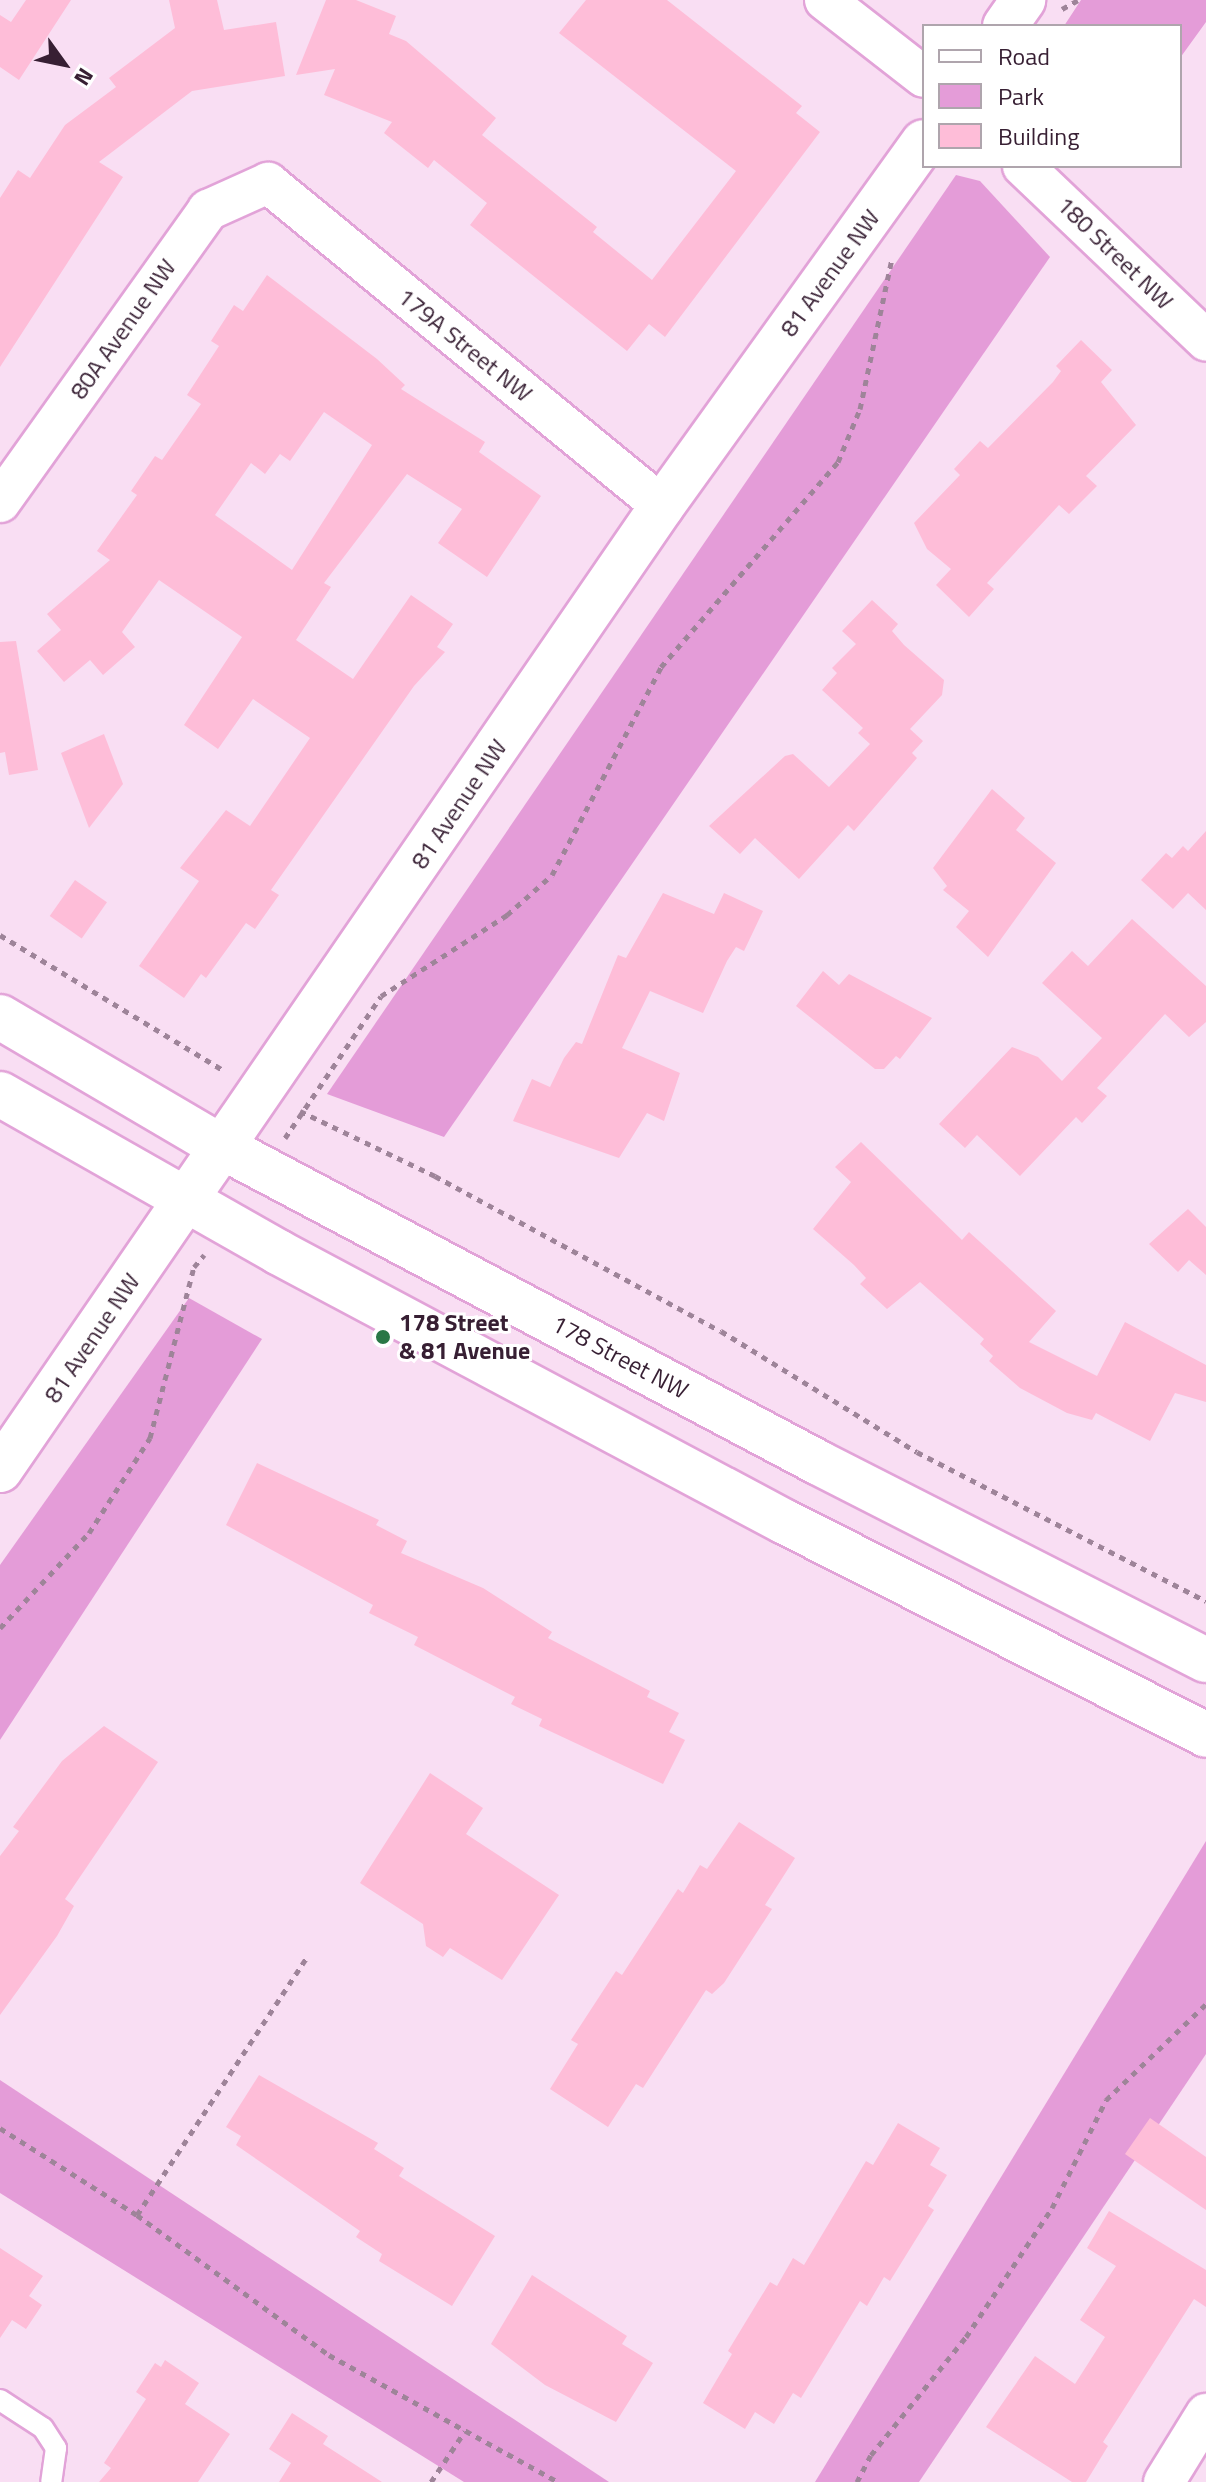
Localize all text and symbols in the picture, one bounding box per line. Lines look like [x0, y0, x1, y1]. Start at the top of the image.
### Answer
north arrow [24, 24, 104, 104]
legend [922, 24, 1182, 168]
text: Road [998, 38, 1050, 74]
text: N [66, 61, 103, 93]
text: Park [998, 78, 1044, 114]
text: Building [998, 118, 1080, 154]
street label: 180 Street NW [1051, 190, 1179, 316]
street label: 81 Avenue NW [774, 204, 886, 342]
street label: 80A Avenue NW [64, 253, 182, 405]
street label: 179A Street NW [392, 282, 538, 408]
street label: 81 Avenue NW [405, 734, 513, 874]
street label: 81 Avenue NW [38, 1268, 146, 1408]
place label: 178 Street & 81 Avenue [399, 1309, 530, 1365]
street label: 178 Street NW [547, 1309, 693, 1405]
marker: 178 Street & 81 Avenue [374, 1328, 392, 1346]

